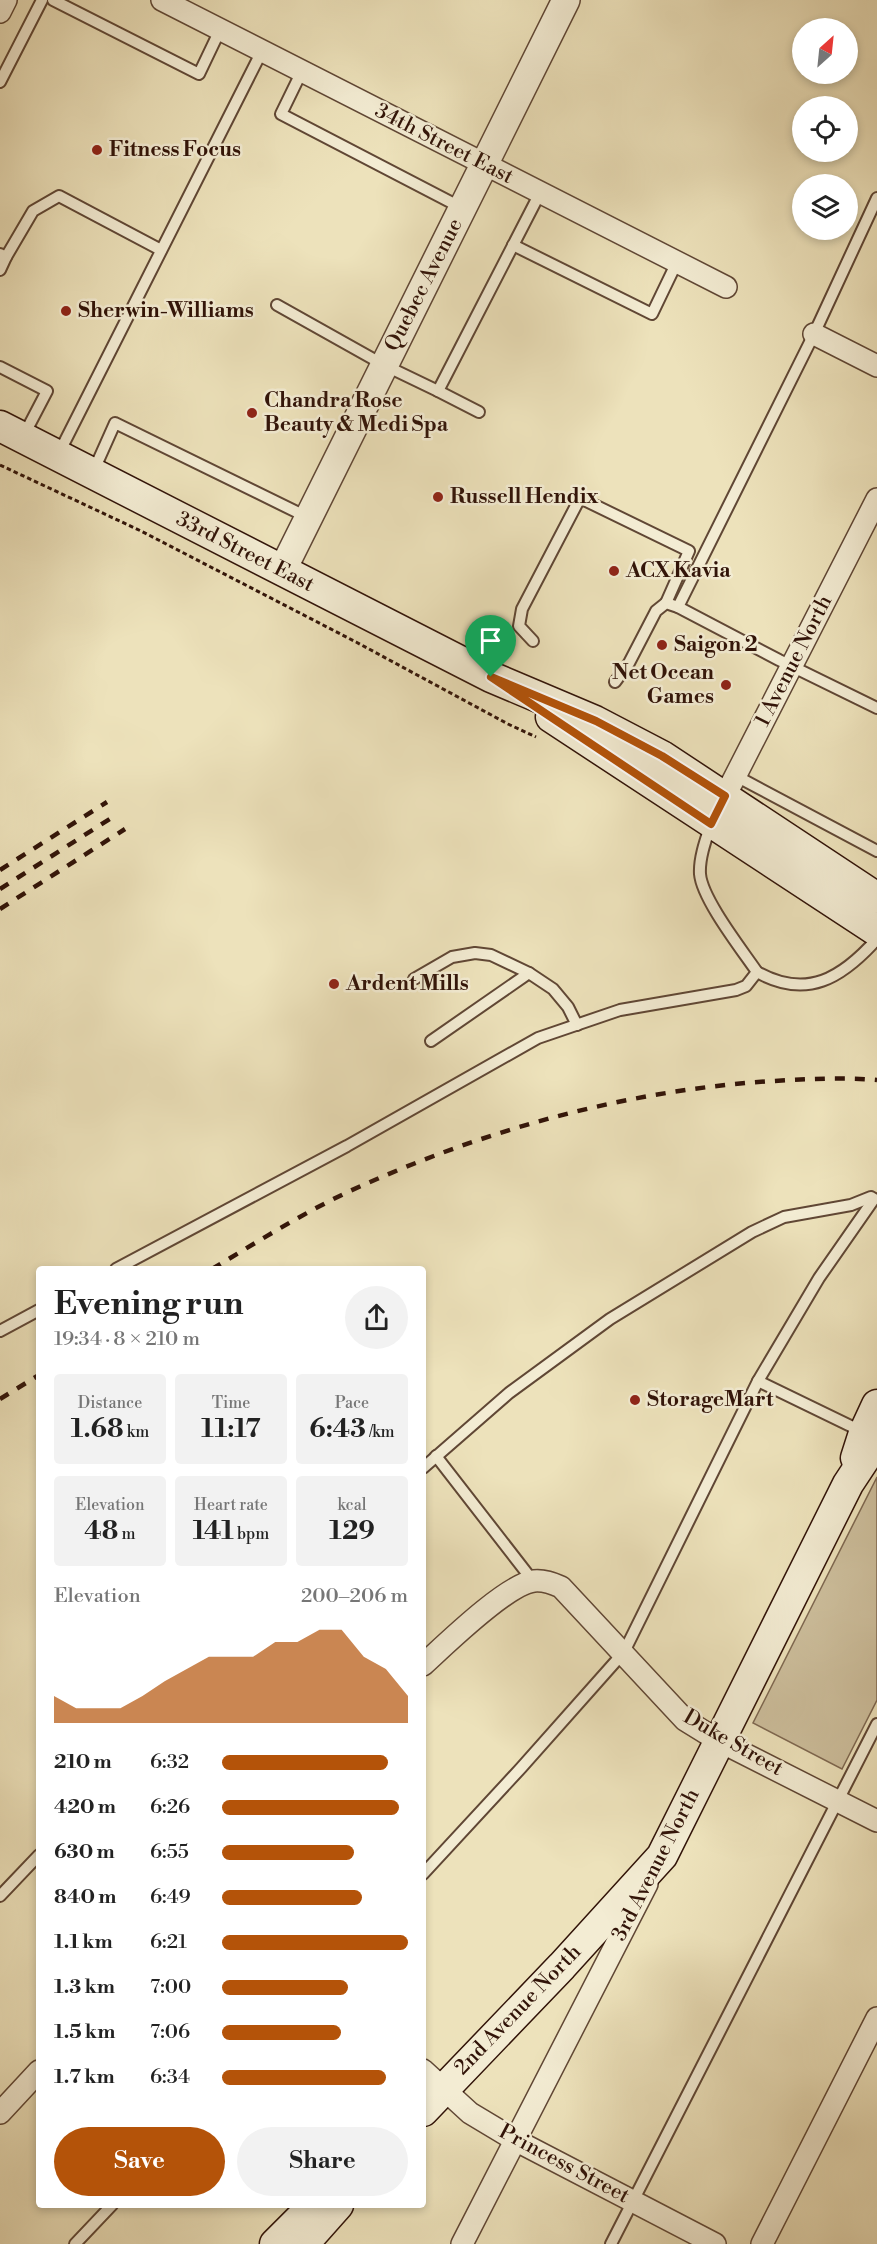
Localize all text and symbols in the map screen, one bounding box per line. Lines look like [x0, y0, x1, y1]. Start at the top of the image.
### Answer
north arrow [792, 18, 858, 84]
map controls [792, 18, 858, 240]
button: locate [792, 96, 858, 162]
street label: 34th Street East [370, 98, 518, 190]
place label: Fitness Focus [109, 137, 241, 163]
marker: Fitness Focus [90, 143, 104, 157]
button: layers [792, 174, 858, 240]
street label: Quebec Avenue [379, 214, 469, 356]
place label: Sherwin-Williams [78, 298, 254, 324]
marker: Sherwin-Williams [59, 304, 73, 318]
place label: Chandra Rose Beauty & Medi Spa [264, 388, 449, 438]
marker: Chandra Rose Beauty & Medi Spa [245, 406, 259, 420]
place label: Russell Hendix [450, 484, 599, 510]
marker: Russell Hendix [431, 490, 445, 504]
street label: 33rd Street East [172, 506, 319, 598]
place label: ACX Kavia [625, 558, 731, 584]
marker: ACX Kavia [607, 564, 621, 578]
street label: 1 Avenue North [750, 591, 838, 731]
pin [465, 615, 516, 677]
icon: arrive [474, 624, 507, 657]
place label: Saigon 2 [674, 632, 758, 658]
marker: Saigon 2 [655, 638, 669, 652]
place label: Net Ocean Games [612, 660, 714, 710]
marker: Net Ocean Games [719, 678, 733, 692]
place label: Ardent Mills [345, 971, 469, 997]
marker: Ardent Mills [327, 977, 341, 991]
text: Evening run [54, 1284, 243, 1325]
button: share [345, 1286, 408, 1349]
text: 19:34 · 8 × 210 m [54, 1327, 200, 1352]
place label: StorageMart [647, 1387, 774, 1413]
text: Distance [78, 1393, 142, 1413]
text: Time [212, 1393, 250, 1413]
text: Pace [335, 1393, 369, 1413]
marker: StorageMart [628, 1393, 642, 1407]
text: 1.68 [71, 1413, 124, 1445]
text: 11:17 [201, 1413, 261, 1445]
text: 6:43 [309, 1413, 366, 1445]
text: km [124, 1422, 149, 1442]
text: /km [366, 1422, 395, 1442]
text: Elevation [75, 1495, 145, 1515]
text: Heart rate [194, 1495, 268, 1515]
text: kcal [337, 1495, 367, 1515]
text: 48 [84, 1515, 118, 1547]
text: 141 [193, 1515, 234, 1547]
text: 129 [329, 1515, 375, 1547]
text: m [118, 1524, 136, 1544]
text: bpm [234, 1524, 269, 1544]
text: Elevation [54, 1584, 141, 1609]
text: 200–206 m [301, 1584, 408, 1609]
street label: Duke Street [678, 1704, 788, 1782]
text: 210 m [54, 1750, 112, 1775]
text: 6:32 [150, 1750, 189, 1775]
street label: 3rd Avenue North [606, 1784, 706, 1945]
text: 420 m [54, 1795, 116, 1820]
text: 6:26 [150, 1795, 190, 1820]
text: 630 m [54, 1840, 115, 1865]
text: 6:55 [150, 1840, 189, 1865]
text: 840 m [54, 1885, 116, 1910]
text: 6:49 [150, 1885, 191, 1910]
text: 1.1 km [54, 1930, 113, 1955]
text: 6:21 [150, 1930, 187, 1955]
street label: 2nd Avenue North [449, 1939, 587, 2081]
text: 1.3 km [54, 1975, 115, 2000]
text: 7:00 [150, 1975, 191, 2000]
text: 1.5 km [54, 2020, 115, 2045]
text: 7:06 [150, 2020, 190, 2045]
text: 1.7 km [54, 2065, 115, 2090]
text: 6:34 [150, 2065, 190, 2090]
street label: Princess Street [494, 2119, 634, 2210]
button: Save [54, 2127, 225, 2196]
button: Share [237, 2127, 408, 2196]

